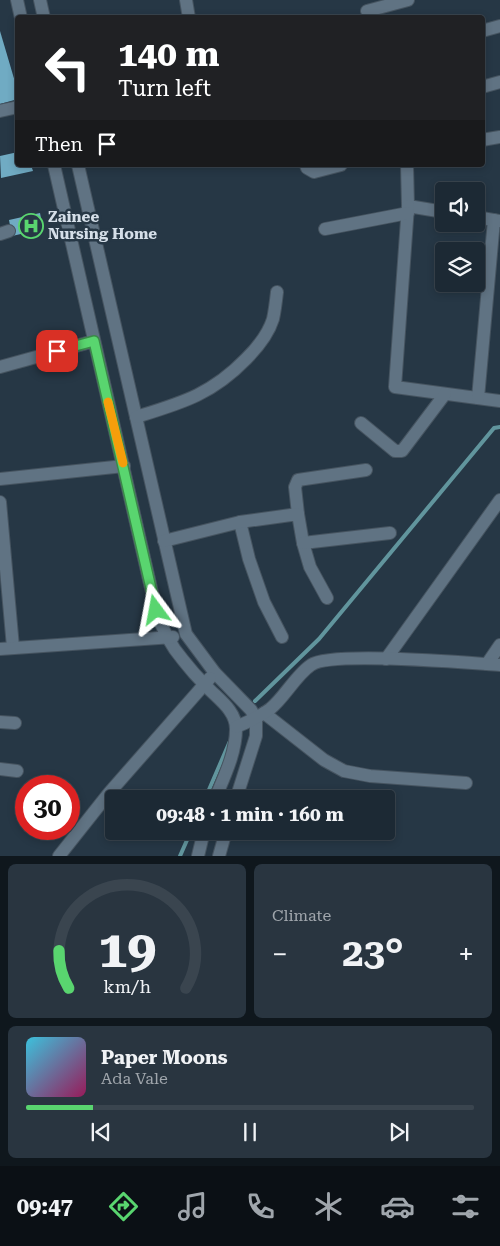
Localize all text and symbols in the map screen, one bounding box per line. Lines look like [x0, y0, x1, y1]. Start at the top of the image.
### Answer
text: 140 m [118, 34, 219, 75]
icon: left [35, 35, 100, 100]
text: Turn left [118, 76, 211, 101]
icon: arrive [93, 130, 121, 158]
text: Then [35, 133, 83, 156]
map controls [435, 182, 485, 292]
button: sound [435, 182, 485, 232]
place label: Zainee Nursing Home [48, 208, 157, 243]
hospital icon: Zainee Nursing Home [18, 213, 44, 239]
button: layers [435, 242, 485, 292]
pin [36, 330, 78, 372]
icon: arrive [43, 337, 71, 365]
position arrow [129, 583, 181, 635]
speed limit sign: 30 [15, 775, 80, 840]
text: 09:48 · 1 min · 160 m [156, 803, 344, 826]
text: Climate [272, 906, 331, 925]
text: 19 [98, 919, 156, 980]
text: 23° [342, 931, 404, 975]
text: − [272, 938, 288, 971]
text: + [458, 938, 474, 971]
text: km/h [103, 976, 151, 997]
text: Paper Moons [101, 1046, 228, 1069]
text: Ada Vale [101, 1069, 168, 1088]
icon: previous [87, 1118, 115, 1146]
icon: pause [236, 1118, 264, 1146]
icon: next [385, 1118, 413, 1146]
icon: directions [106, 1189, 141, 1224]
icon: music [175, 1189, 210, 1224]
icon: phone [243, 1189, 278, 1224]
icon: climate [311, 1189, 346, 1224]
icon: car [380, 1189, 415, 1224]
icon: filters [448, 1189, 483, 1224]
text: 09:47 [17, 1194, 73, 1219]

